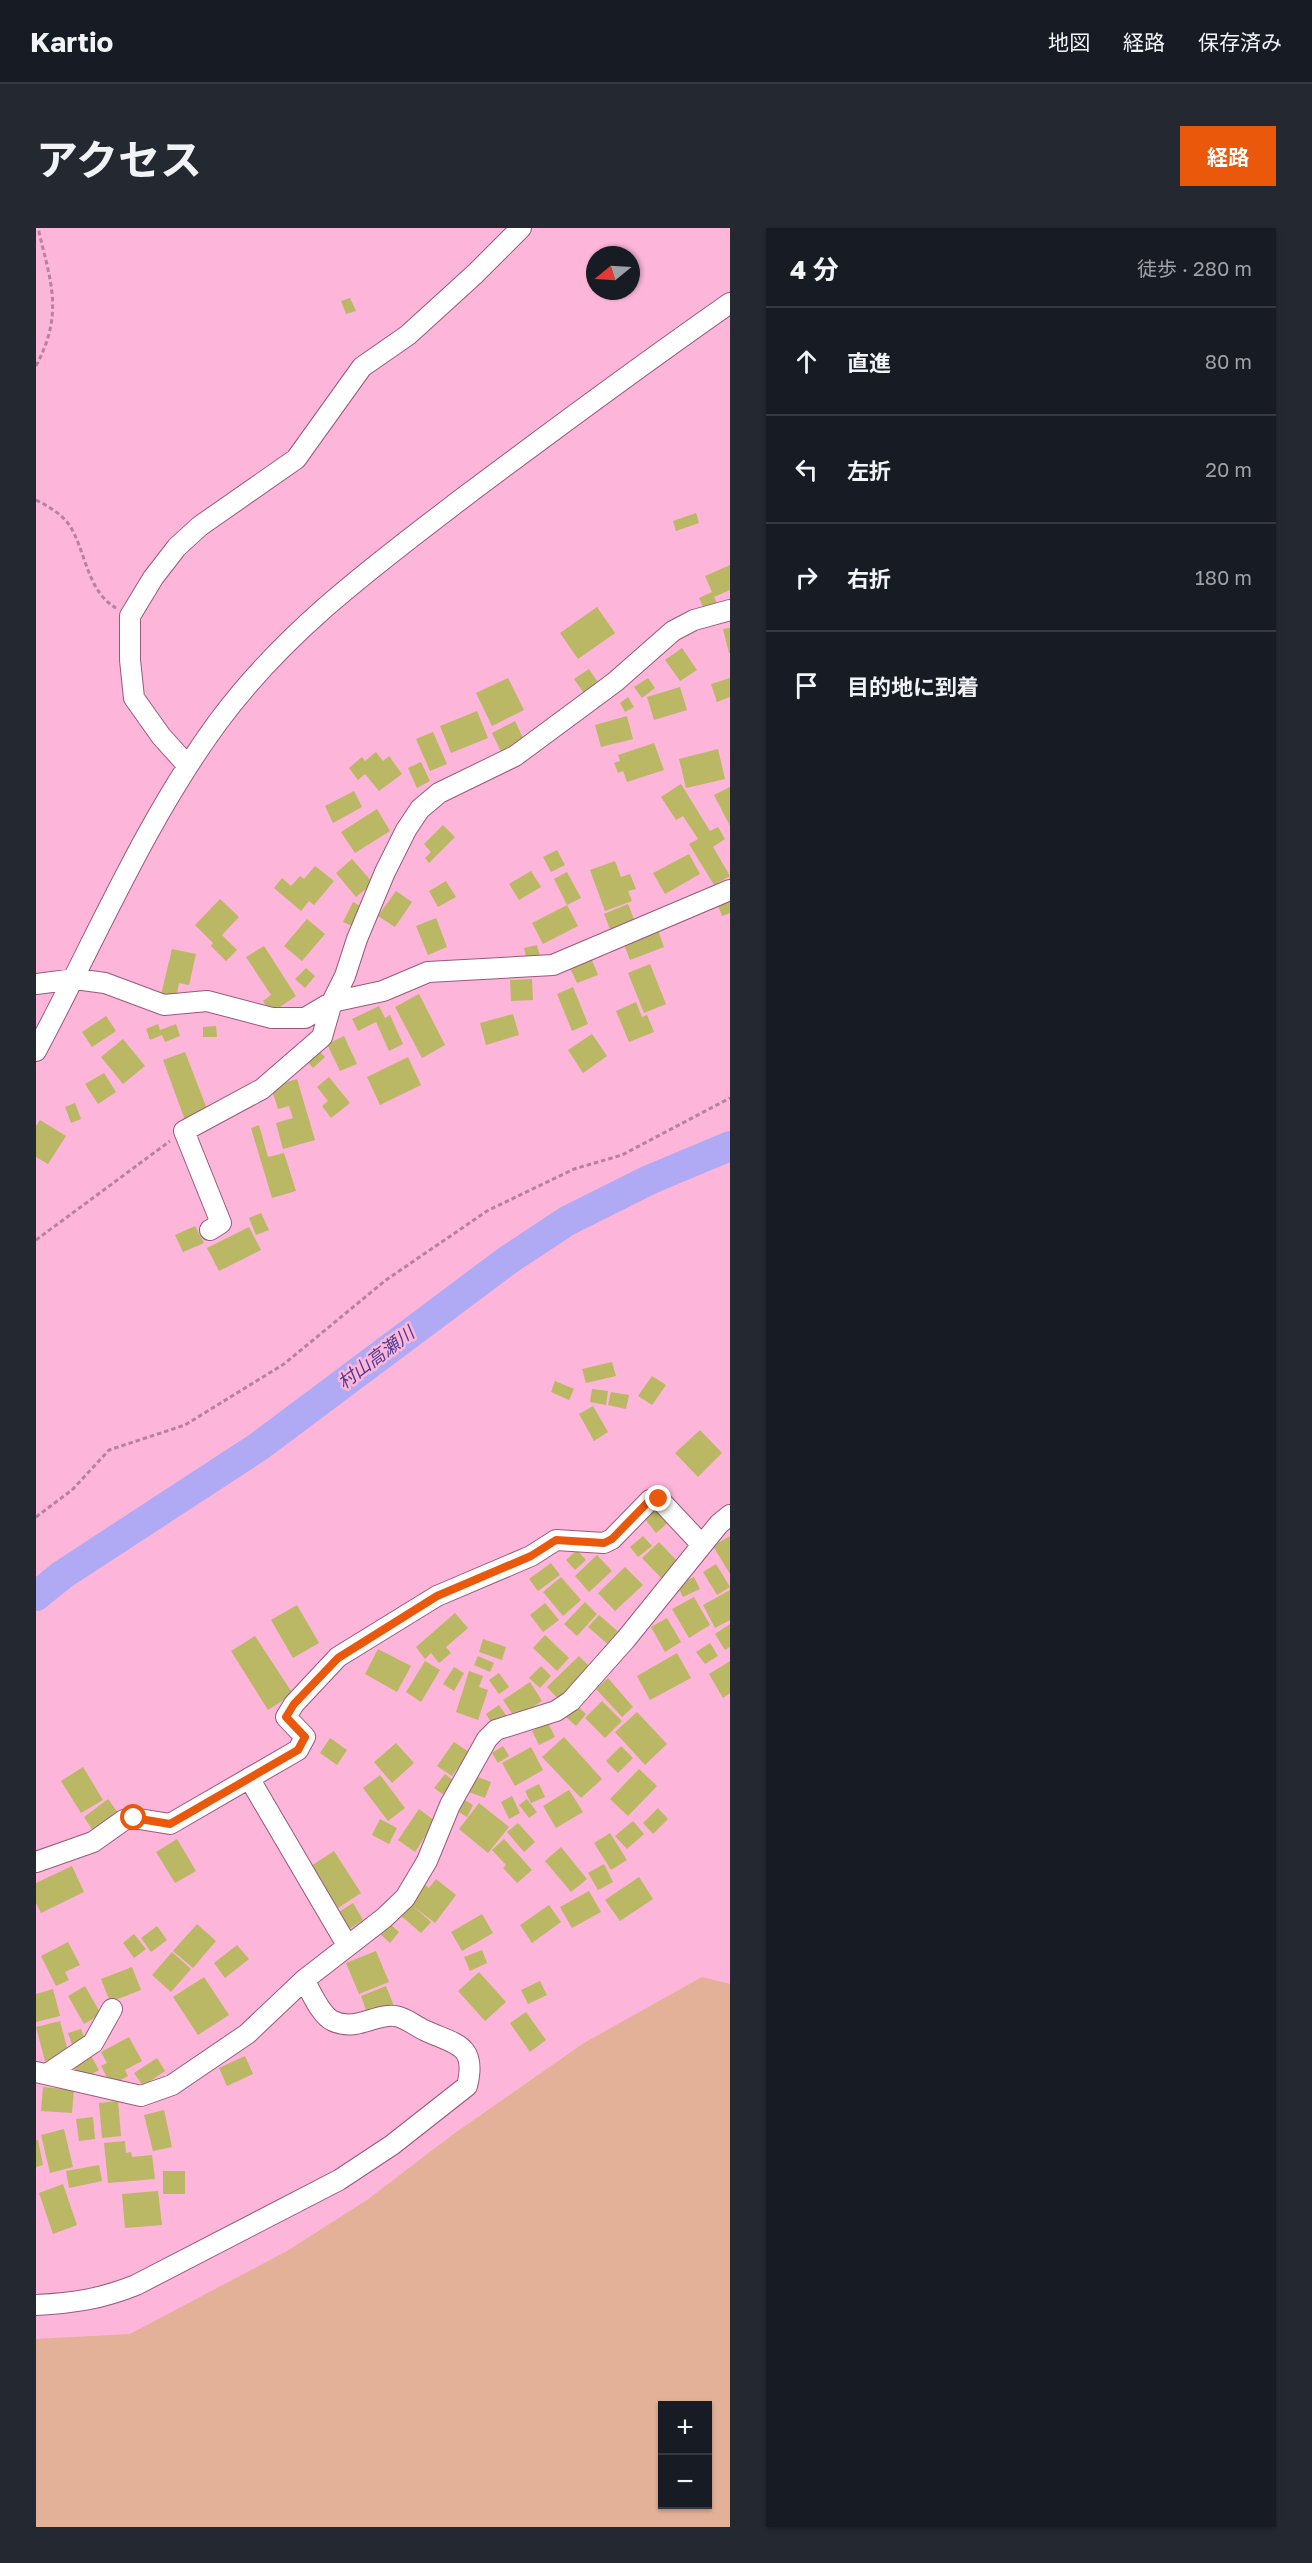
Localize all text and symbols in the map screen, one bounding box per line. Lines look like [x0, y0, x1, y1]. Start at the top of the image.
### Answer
text: Kartio [30, 25, 113, 58]
text: 地図 [1048, 29, 1090, 55]
text: 経路 [1123, 29, 1165, 55]
text: 保存済み [1198, 29, 1282, 55]
button: 経路 [1180, 126, 1276, 186]
text: アクセス [36, 134, 202, 184]
north arrow [586, 246, 640, 300]
text: 4 分 [790, 254, 839, 285]
text: 徒歩 · 280 m [1137, 256, 1252, 280]
icon: ahead [790, 345, 823, 378]
text: 直進 [847, 349, 891, 376]
text: 80 m [1205, 349, 1252, 373]
icon: left [790, 453, 823, 486]
text: 左折 [847, 457, 891, 484]
text: 20 m [1205, 457, 1252, 481]
icon: right [790, 561, 823, 594]
text: 右折 [847, 565, 891, 592]
text: 180 m [1195, 565, 1252, 589]
icon: arrive [790, 669, 823, 702]
text: 目的地に到着 [847, 673, 979, 700]
water label: 村山高瀬川 [333, 1320, 420, 1393]
route end [645, 1485, 671, 1511]
route start [120, 1804, 146, 1830]
map controls [658, 2401, 712, 2509]
button: + [658, 2401, 712, 2455]
button: − [658, 2455, 712, 2509]

